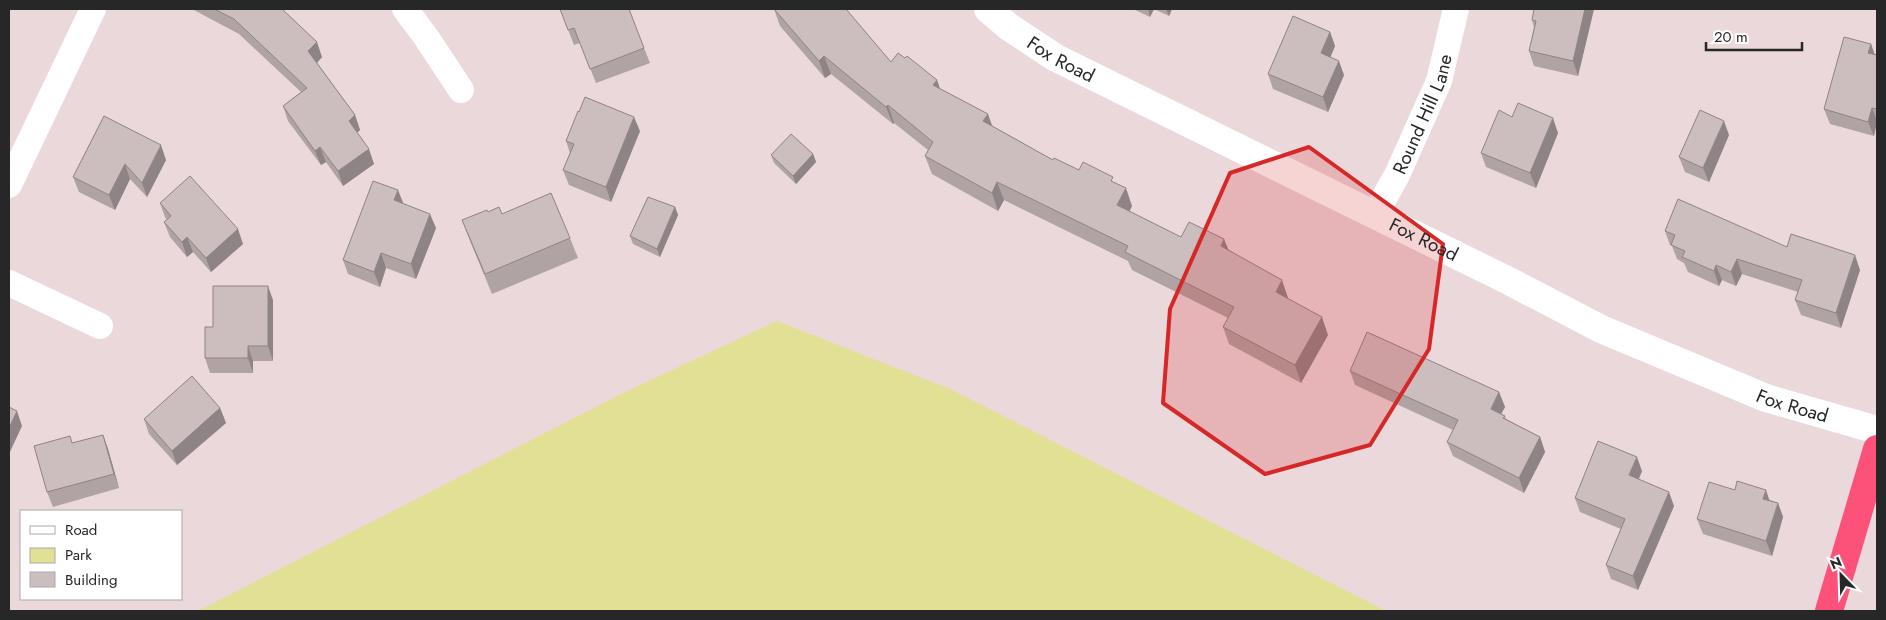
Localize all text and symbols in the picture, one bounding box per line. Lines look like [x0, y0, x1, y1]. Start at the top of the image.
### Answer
scale bar [1706, 20, 1802, 52]
text: 20 m [1714, 26, 1748, 48]
street label: Fox Road [1022, 30, 1099, 89]
street label: Round Hill Lane [1386, 51, 1459, 179]
street label: Fox Road [1385, 211, 1463, 268]
street label: Fox Road [1752, 382, 1831, 429]
legend [20, 510, 182, 600]
text: Road [65, 519, 97, 541]
text: Park [65, 544, 92, 566]
north arrow [1816, 550, 1866, 600]
text: N [1827, 552, 1845, 574]
text: Building [65, 569, 117, 591]

